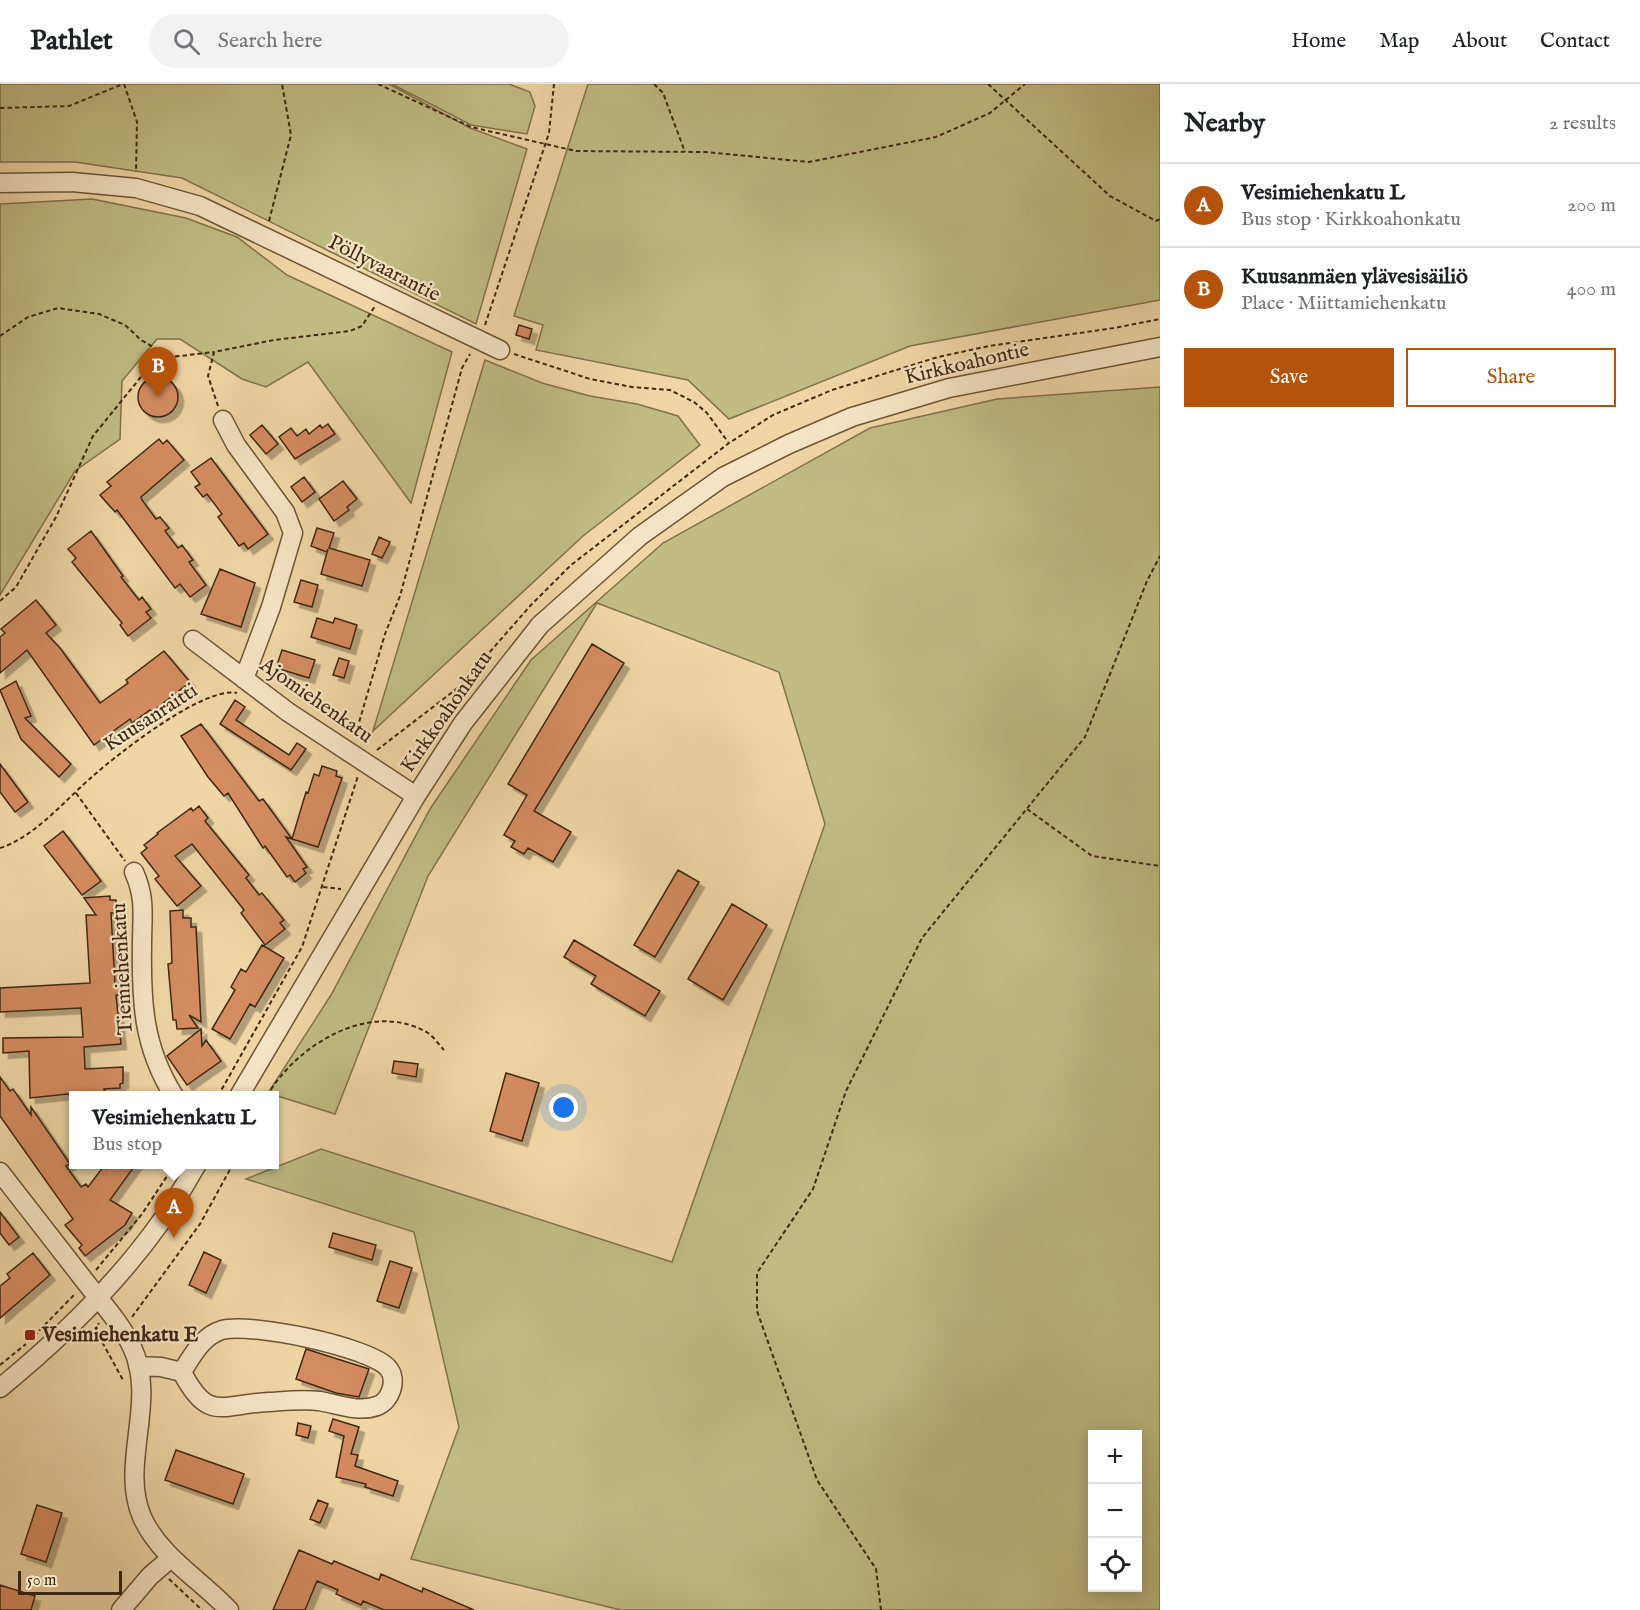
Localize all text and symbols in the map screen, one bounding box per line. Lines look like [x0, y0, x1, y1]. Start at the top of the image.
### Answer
search box [149, 14, 569, 68]
text: Pathlet [30, 24, 113, 59]
icon: search [170, 25, 203, 58]
text: Search here [218, 27, 322, 55]
text: Home [1291, 28, 1346, 55]
text: Map [1379, 28, 1419, 55]
text: About [1452, 28, 1507, 55]
text: Contact [1540, 28, 1610, 55]
text: Nearby [1184, 107, 1265, 140]
text: 2 results [1549, 111, 1616, 136]
text: Vesimiehenkatu L [1241, 179, 1405, 207]
text: A [1197, 193, 1210, 218]
text: 200 m [1567, 193, 1616, 218]
text: Bus stop · Kirkkoahonkatu [1241, 207, 1461, 232]
street label: Pöllyvaarantie [323, 229, 445, 309]
text: Kuusanmäen ylävesisäiliö [1241, 263, 1468, 291]
text: B [1197, 277, 1210, 302]
text: 400 m [1567, 277, 1616, 302]
text: Place · Miittamiehenkatu [1241, 291, 1446, 316]
street label: Kirkkoahontie [902, 336, 1032, 391]
pin: B [138, 348, 178, 397]
button: Save [1184, 348, 1394, 407]
button: Share [1406, 348, 1616, 407]
street label: Kirkkoahonkatu [395, 646, 499, 778]
street label: Ajomiehenkatu [253, 651, 378, 750]
street label: Kuusanraitti [99, 678, 203, 758]
street label: Tiemiehenkatu [106, 902, 140, 1036]
popup [69, 1091, 279, 1169]
your location [549, 1093, 578, 1122]
text: Vesimiehenkatu L [92, 1104, 256, 1132]
text: Bus stop [92, 1132, 162, 1157]
pin: A [154, 1188, 194, 1238]
place label: Vesimiehenkatu E [41, 1322, 199, 1349]
marker: Vesimiehenkatu E [23, 1328, 37, 1342]
map controls [1088, 1430, 1142, 1592]
button: + [1088, 1430, 1142, 1484]
button: − [1088, 1484, 1142, 1538]
button: locate [1088, 1538, 1142, 1592]
scale bar [18, 1568, 122, 1596]
text: 50 m [27, 1571, 56, 1591]

